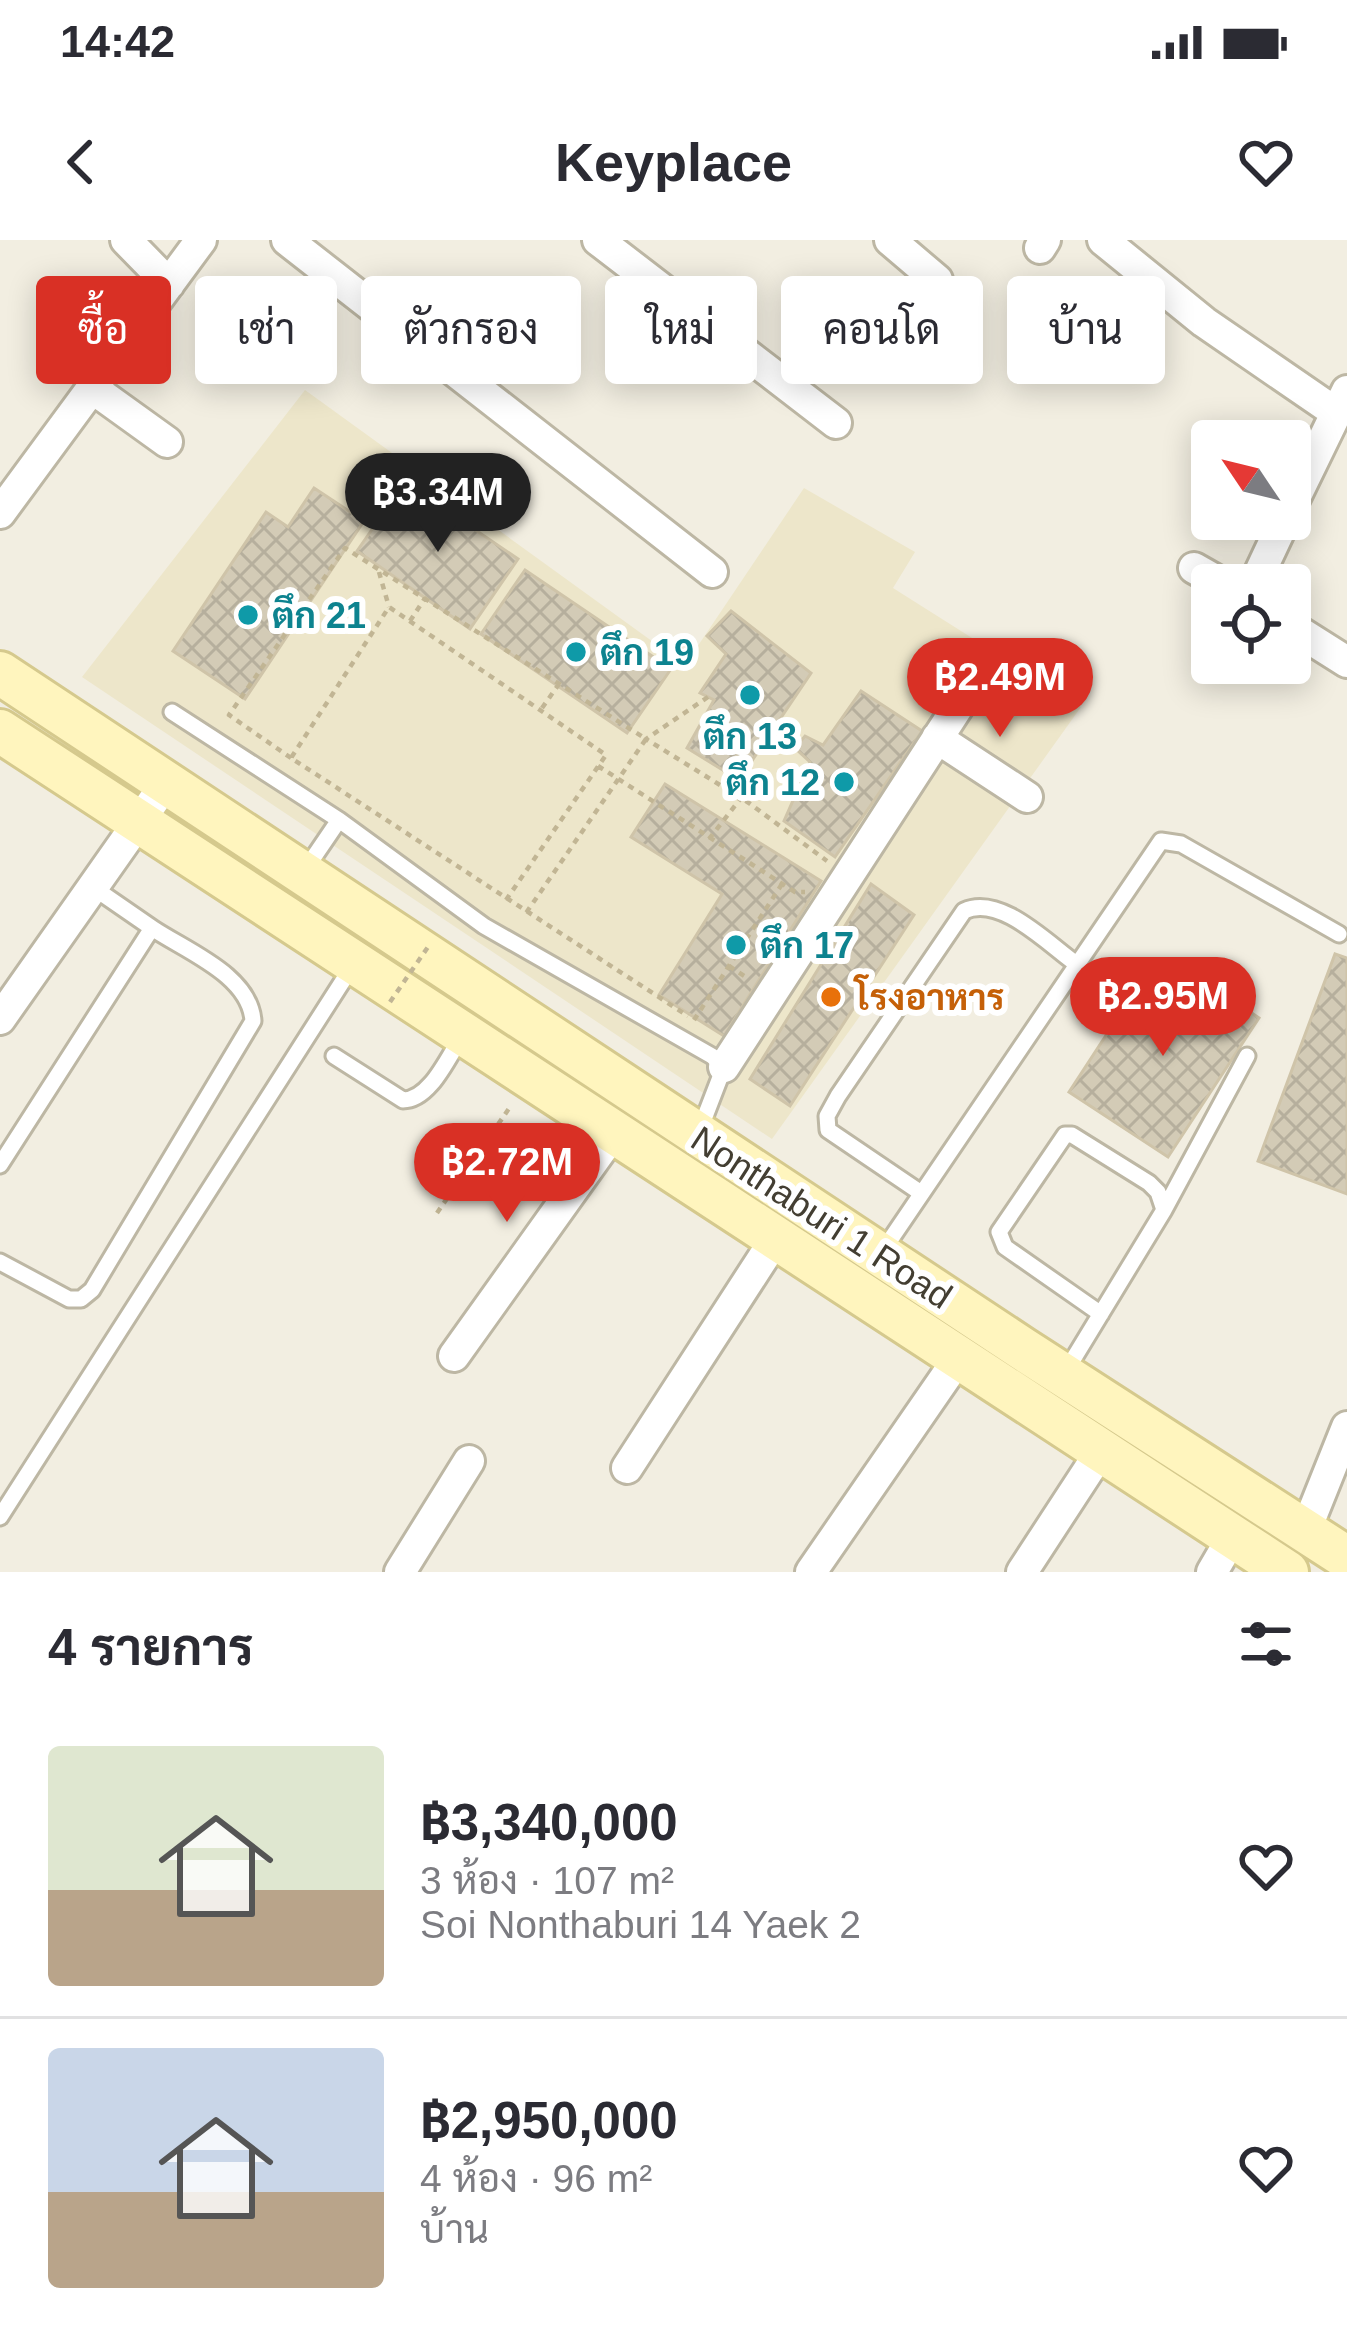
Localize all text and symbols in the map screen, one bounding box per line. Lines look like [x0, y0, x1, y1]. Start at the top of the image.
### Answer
text: 14:42 [60, 16, 175, 67]
icon: back [48, 129, 114, 195]
icon: heart [1233, 129, 1299, 195]
text: Keyplace [555, 132, 792, 192]
chip: ซื้อ [36, 276, 171, 384]
chip: เช่า [195, 276, 337, 384]
chip: ตัวกรอง [361, 276, 581, 384]
chip: ใหม่ [605, 276, 757, 384]
chip: คอนโด [781, 276, 983, 384]
chip: บ้าน [1007, 276, 1165, 384]
north arrow [1191, 420, 1311, 540]
map controls [1191, 420, 1311, 684]
pin: ฿3.34M [340, 453, 536, 555]
text: ฿3.34M [372, 470, 504, 513]
button: locate [1191, 564, 1311, 684]
place label: ตึก 21 [272, 593, 366, 636]
marker: ตึก 21 [235, 602, 261, 628]
place label: ตึก 19 [600, 630, 694, 673]
pin: ฿2.49M [902, 638, 1098, 740]
marker: ตึก 19 [563, 639, 589, 665]
text: ฿2.49M [934, 655, 1066, 698]
marker: ตึก 13 [737, 682, 763, 708]
place label: ตึก 13 [703, 714, 797, 757]
place label: ตึก 12 [726, 760, 820, 803]
marker: ตึก 12 [831, 769, 857, 795]
place label: ตึก 17 [760, 923, 854, 966]
marker: ตึก 17 [723, 932, 749, 958]
pin: ฿2.95M [1065, 957, 1261, 1059]
place label: โรงอาหาร [853, 974, 1005, 1018]
text: ฿2.95M [1097, 974, 1229, 1017]
marker: โรงอาหาร [818, 984, 844, 1010]
street label: Nonthaburi 1 Road [684, 1118, 960, 1317]
pin: ฿2.72M [409, 1123, 605, 1225]
text: ฿2.72M [441, 1140, 573, 1183]
icon: filters [1233, 1611, 1299, 1677]
text: 4 รายการ [48, 1619, 254, 1676]
icon: home [144, 1794, 288, 1938]
text: ฿3,340,000 [420, 1794, 678, 1851]
icon: heart [1233, 1833, 1299, 1899]
text: 3 ห้อง · 107 m² [420, 1859, 674, 1902]
text: Soi Nonthaburi 14 Yaek 2 [420, 1903, 861, 1946]
text: ฿2,950,000 [420, 2092, 678, 2149]
icon: home [144, 2096, 288, 2240]
icon: heart [1233, 2135, 1299, 2201]
text: 4 ห้อง · 96 m² [420, 2157, 652, 2200]
text: บ้าน [420, 2208, 489, 2251]

